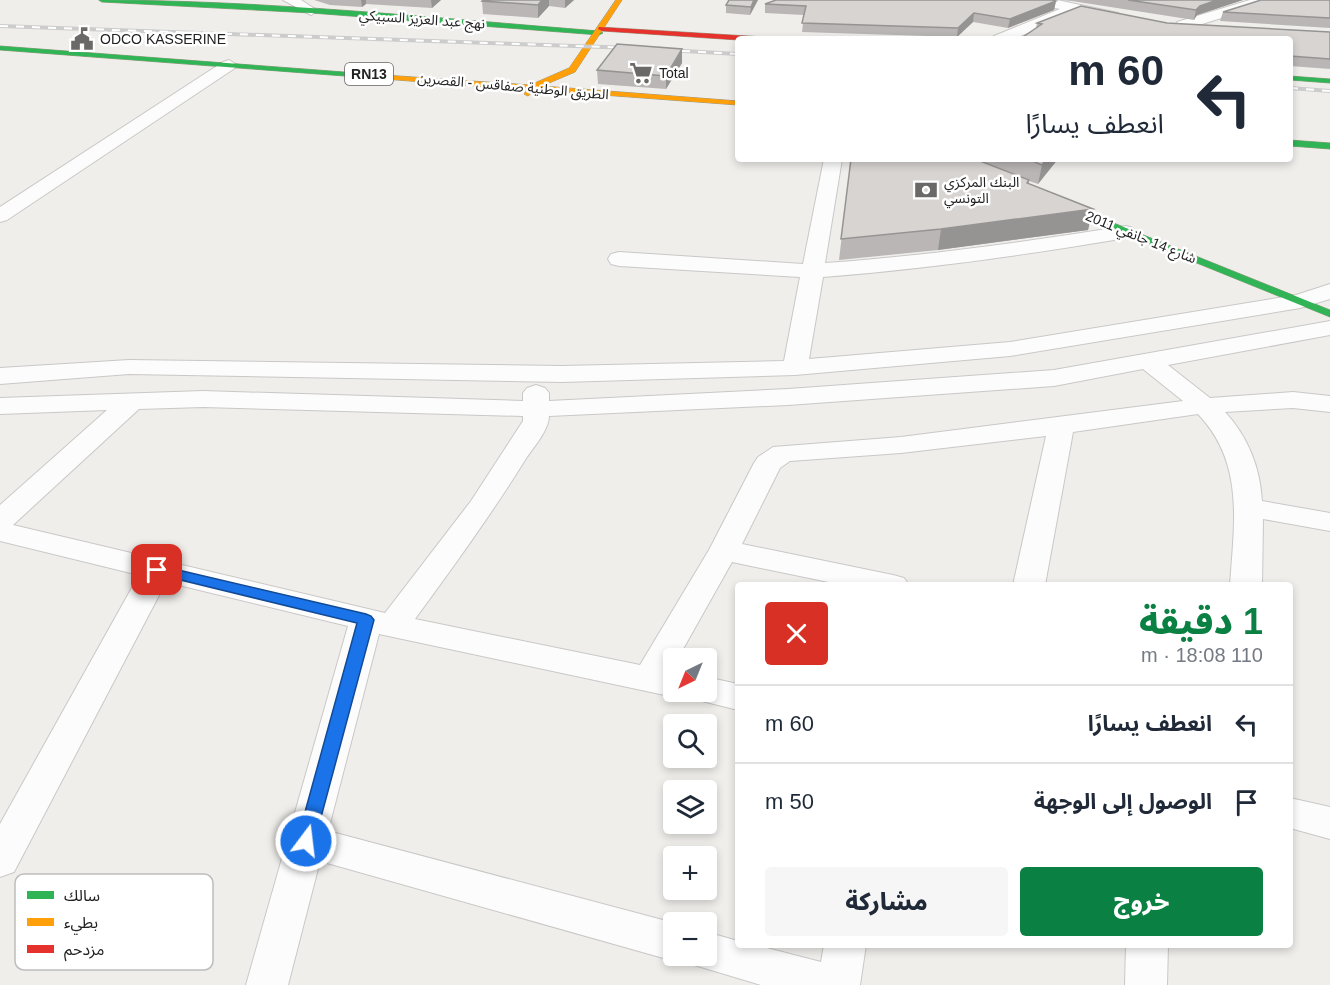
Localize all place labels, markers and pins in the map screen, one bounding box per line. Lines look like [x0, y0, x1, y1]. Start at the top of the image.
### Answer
public building icon: ODCO KASSERINE [69, 26, 95, 52]
place label: ODCO KASSERINE [100, 31, 226, 47]
supermarket icon: Total [628, 60, 654, 86]
place label: Total [659, 65, 689, 81]
place label: البنك المركزي التونسي [944, 174, 1019, 209]
bank icon: البنك المركزي التونسي [913, 177, 939, 203]
pin [131, 544, 182, 595]

